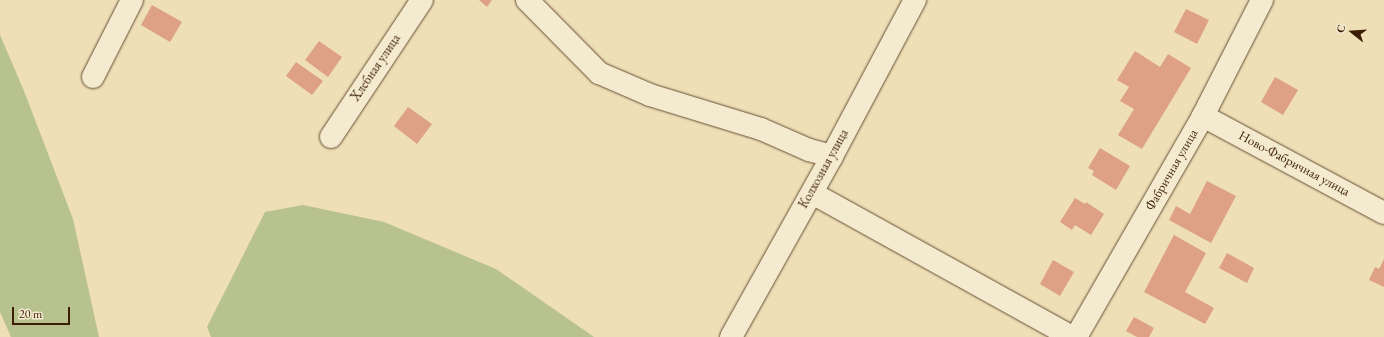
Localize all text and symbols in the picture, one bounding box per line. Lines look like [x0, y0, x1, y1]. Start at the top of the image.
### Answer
north arrow [1332, 12, 1372, 52]
text: С [1333, 23, 1348, 34]
street label: Хлебная улица [348, 32, 404, 104]
street label: Колхозная улица [796, 127, 852, 211]
street label: Фабричная улица [1142, 127, 1202, 213]
street label: Ново-Фабричная улица [1236, 128, 1352, 200]
scale bar [14, 299, 72, 325]
text: 20 m [19, 306, 42, 322]

